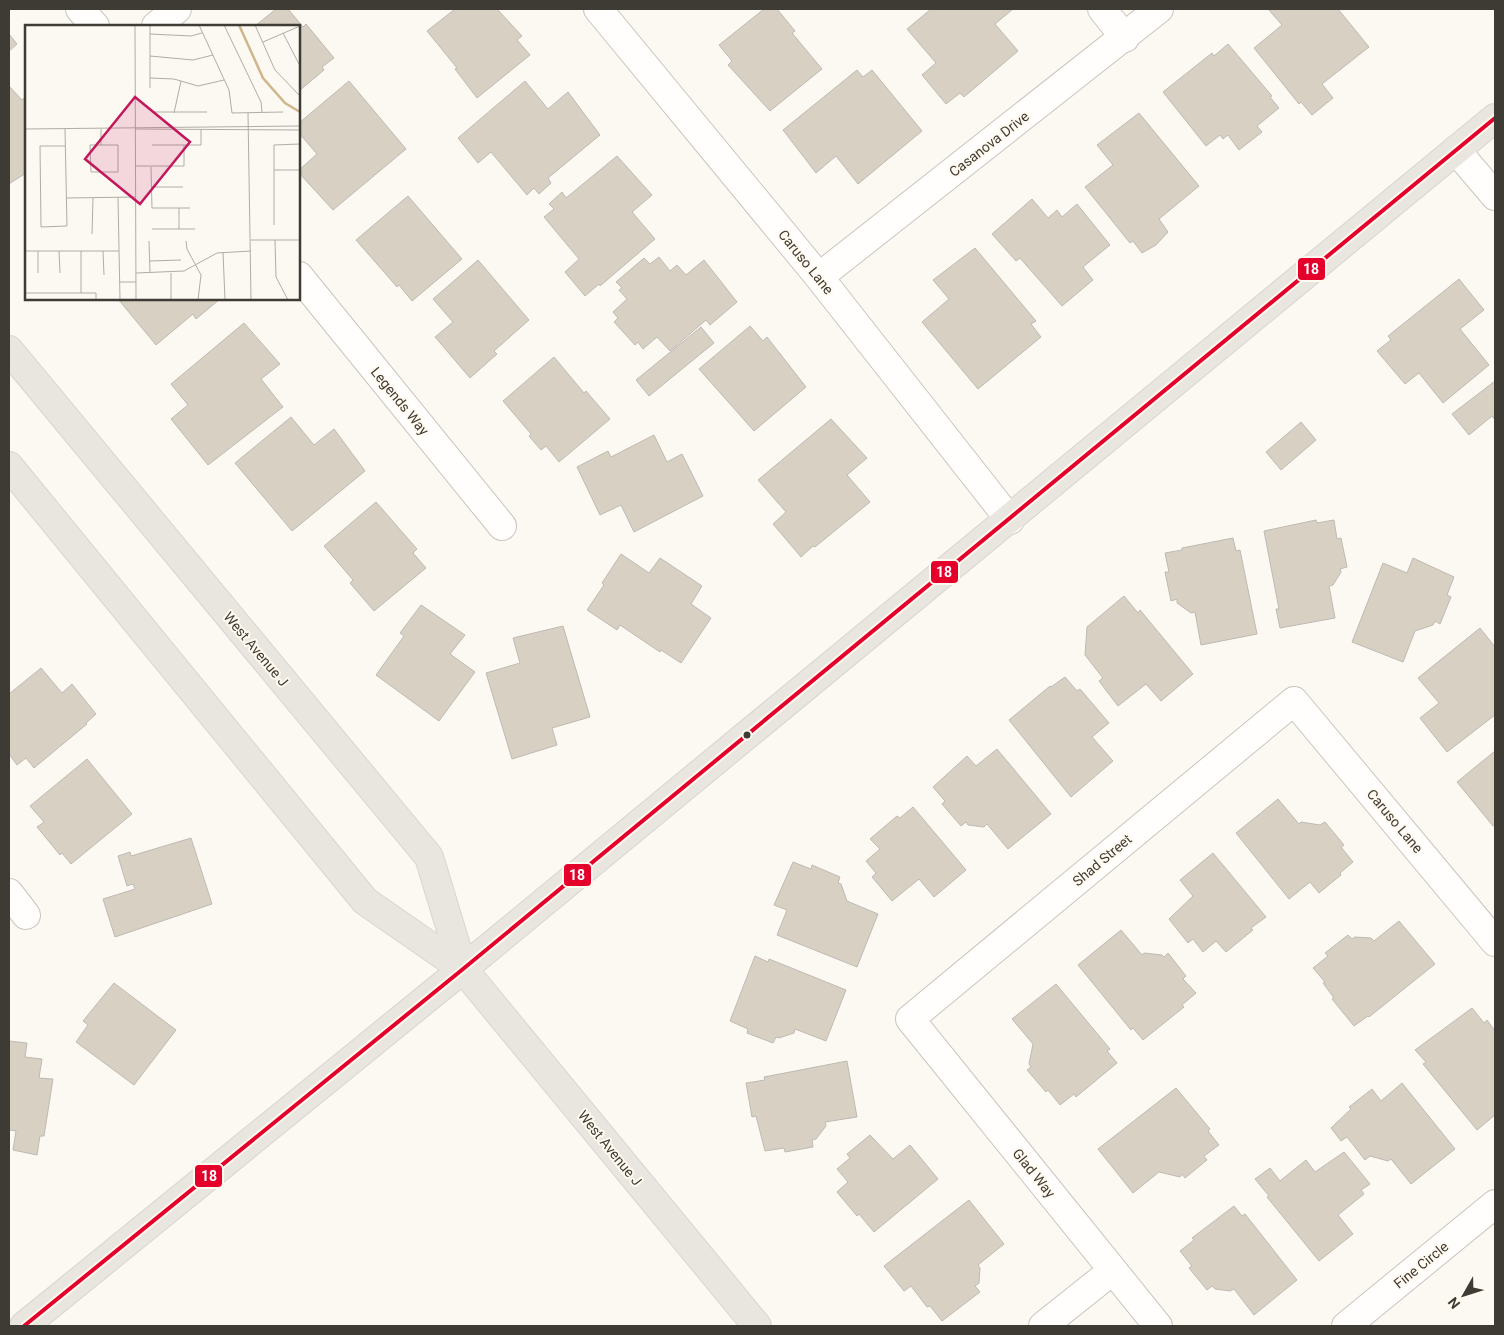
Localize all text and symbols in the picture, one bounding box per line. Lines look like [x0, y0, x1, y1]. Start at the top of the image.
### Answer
inset map [25, 25, 300, 300]
street label: Casanova Drive [946, 108, 1032, 180]
street label: Caruso Lane [775, 227, 837, 297]
line badge: 18 [1297, 257, 1326, 281]
text: 18 [1303, 261, 1319, 277]
street label: Legends Way [368, 364, 433, 439]
line badge: 18 [930, 560, 959, 584]
text: 18 [936, 564, 952, 580]
street label: West Avenue J [220, 609, 292, 689]
unlabelled marker [742, 730, 752, 740]
street label: Caruso Lane [1364, 786, 1426, 856]
street label: Shad Street [1069, 830, 1135, 889]
line badge: 18 [563, 863, 592, 887]
text: 18 [569, 867, 585, 883]
street label: West Avenue J [575, 1107, 645, 1189]
street label: Glad Way [1009, 1145, 1059, 1201]
line badge: 18 [194, 1164, 223, 1188]
text: 18 [201, 1168, 217, 1184]
street label: Fine Circle [1391, 1238, 1451, 1292]
north arrow [1439, 1270, 1489, 1320]
text: N [1445, 1294, 1463, 1312]

